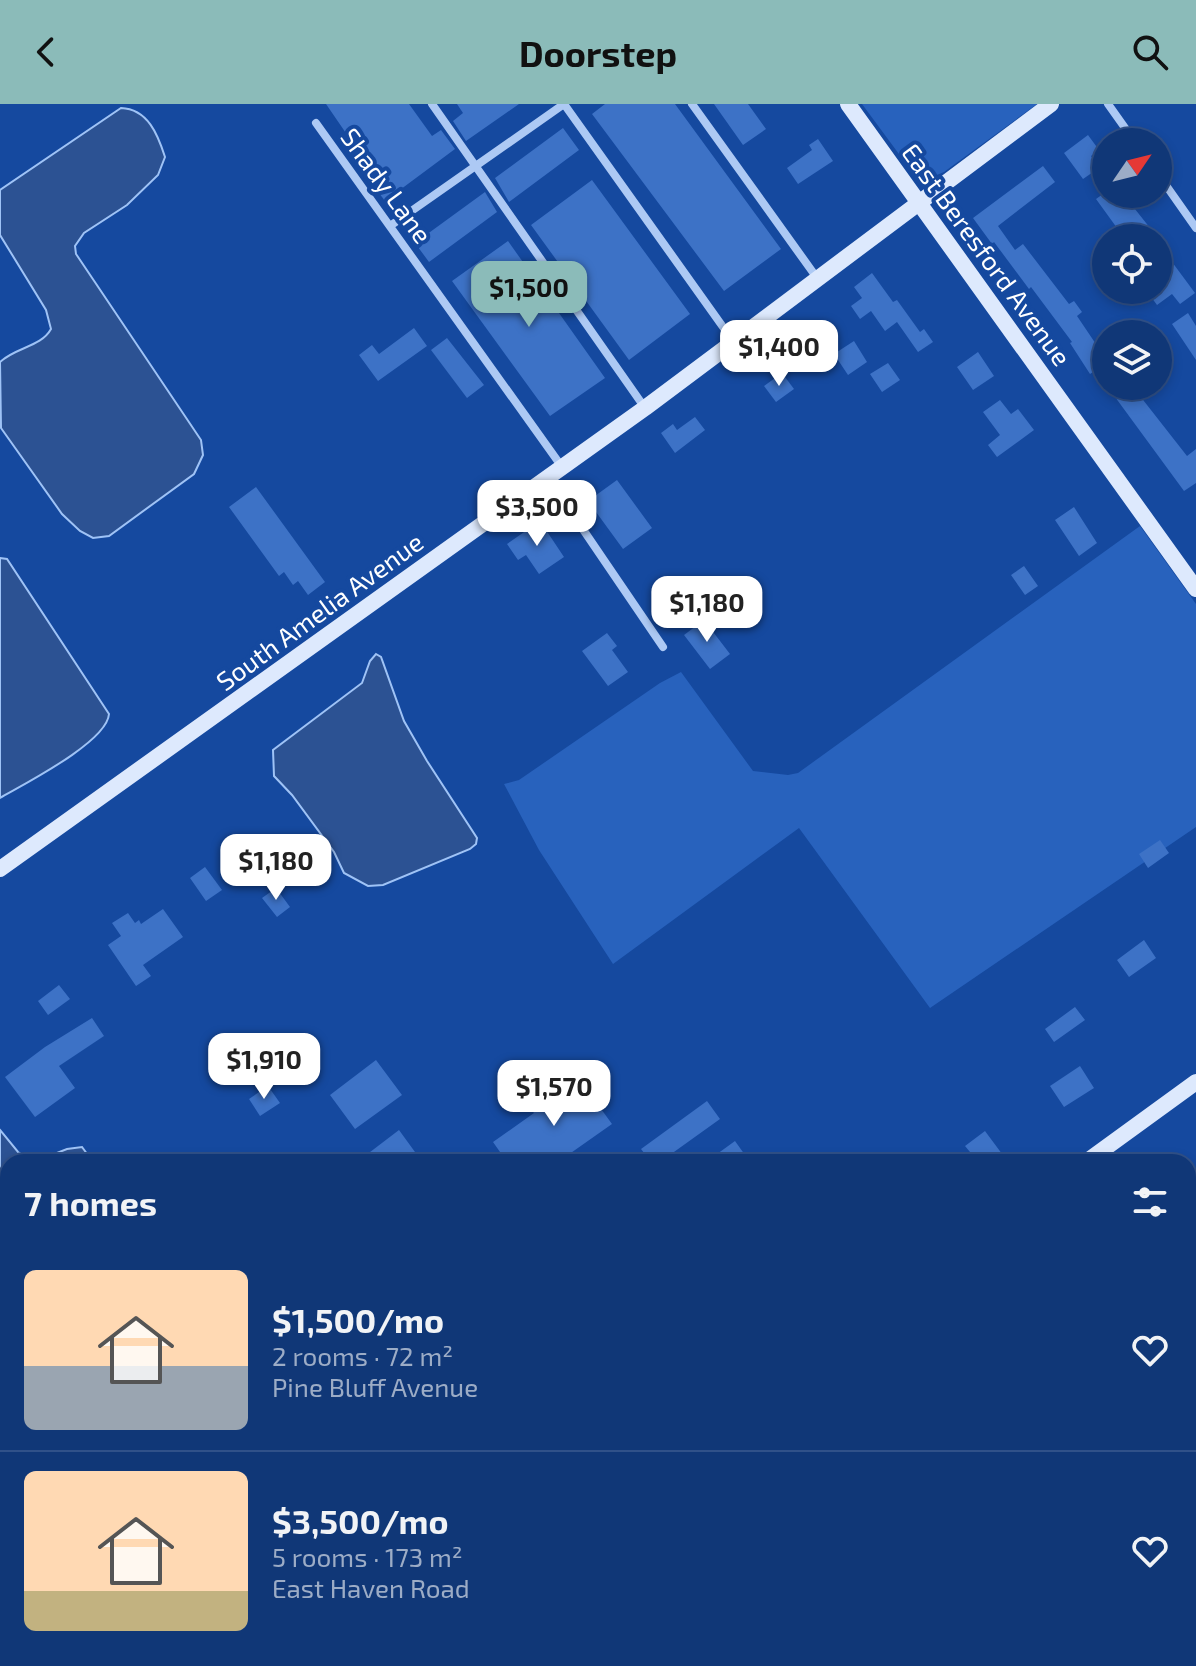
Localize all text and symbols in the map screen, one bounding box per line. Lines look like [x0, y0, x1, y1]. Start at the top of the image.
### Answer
icon: back [24, 30, 68, 74]
icon: search [1128, 30, 1172, 74]
text: Doorstep [519, 31, 677, 74]
street label: Shady Lane [335, 122, 439, 249]
north arrow [1092, 128, 1172, 208]
map controls [1092, 128, 1172, 400]
street label: East Beresford Avenue [896, 137, 1078, 371]
button: locate [1092, 224, 1172, 304]
pin: $1,500 [464, 261, 594, 329]
text: $1,500 [489, 271, 569, 302]
pin: $1,400 [714, 320, 844, 388]
button: layers [1092, 320, 1172, 400]
text: $1,400 [738, 330, 820, 361]
pin: $3,500 [472, 480, 602, 548]
text: $3,500 [495, 490, 579, 521]
street label: South Amelia Avenue [210, 525, 429, 696]
pin: $1,180 [642, 576, 772, 644]
text: $1,180 [669, 586, 745, 617]
pin: $1,180 [211, 834, 341, 902]
text: $1,180 [238, 844, 314, 875]
pin: $1,910 [199, 1033, 329, 1101]
text: $1,910 [226, 1043, 302, 1074]
pin: $1,570 [489, 1060, 619, 1128]
text: $1,570 [515, 1070, 593, 1101]
icon: filters [1128, 1180, 1172, 1224]
text: 7 homes [24, 1182, 157, 1223]
text: $1,500/mo [272, 1299, 444, 1340]
icon: home [88, 1302, 184, 1398]
icon: heart [1128, 1328, 1172, 1372]
text: 2 rooms · 72 m² [272, 1340, 453, 1371]
text: Pine Bluff Avenue [272, 1371, 478, 1402]
text: $3,500/mo [272, 1500, 449, 1541]
icon: home [88, 1503, 184, 1599]
icon: heart [1128, 1529, 1172, 1573]
text: 5 rooms · 173 m² [272, 1541, 463, 1572]
text: East Haven Road [272, 1572, 470, 1603]

